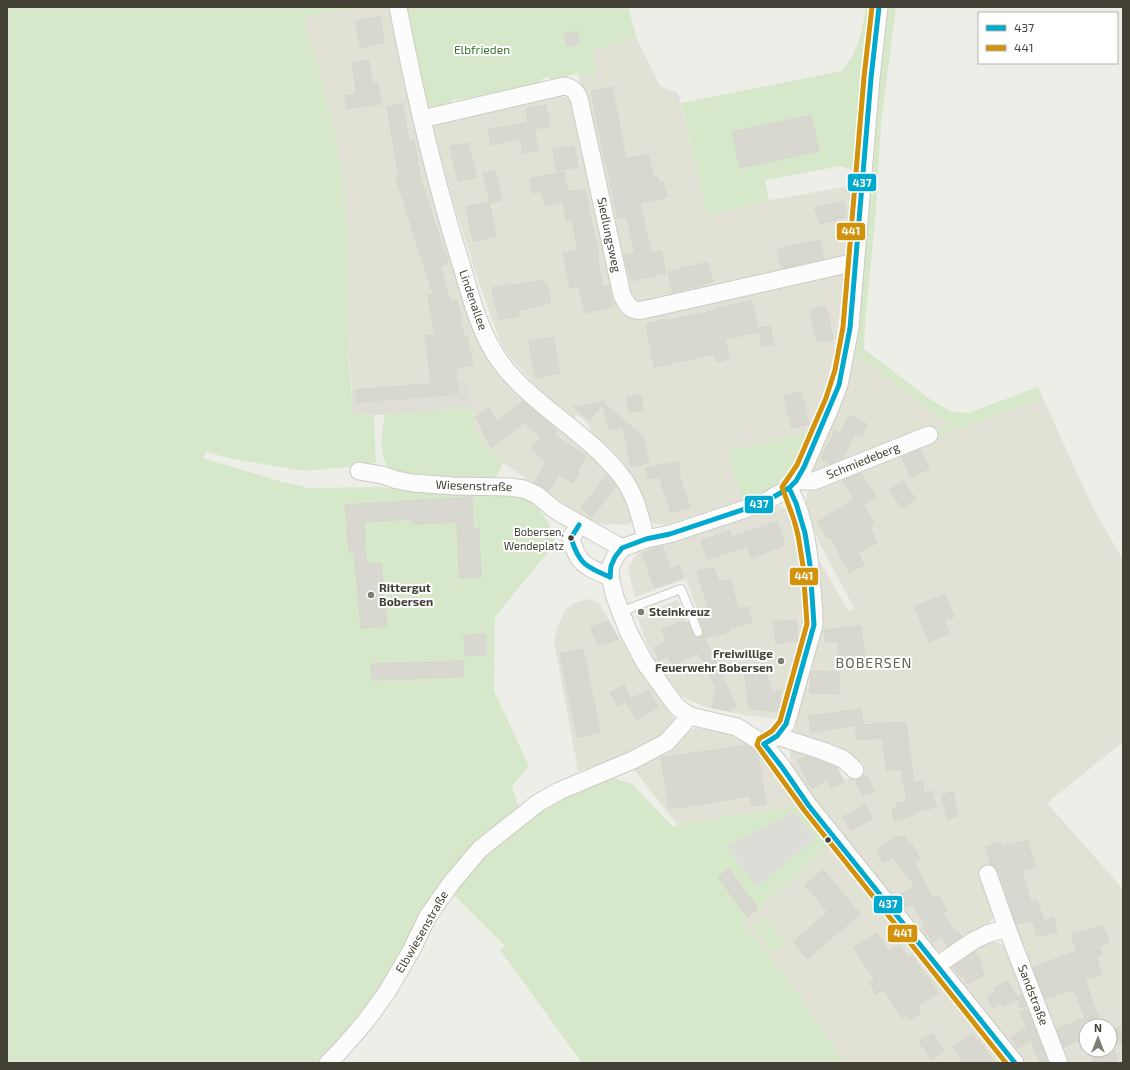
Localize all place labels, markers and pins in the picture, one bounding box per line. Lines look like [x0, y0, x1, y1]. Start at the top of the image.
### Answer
place label: Bobersen, Wendeplatz [504, 525, 564, 552]
marker: Bobersen, Wendeplatz [566, 533, 576, 543]
place label: Rittergut Bobersen [379, 580, 433, 608]
marker: Rittergut Bobersen [366, 590, 376, 600]
place label: Steinkreuz [649, 604, 710, 618]
marker: Steinkreuz [636, 607, 646, 617]
place label: Freiwillige Feuerwehr Bobersen [655, 646, 773, 674]
marker: Freiwillige Feuerwehr Bobersen [776, 656, 786, 666]
unlabelled marker [823, 835, 833, 845]

